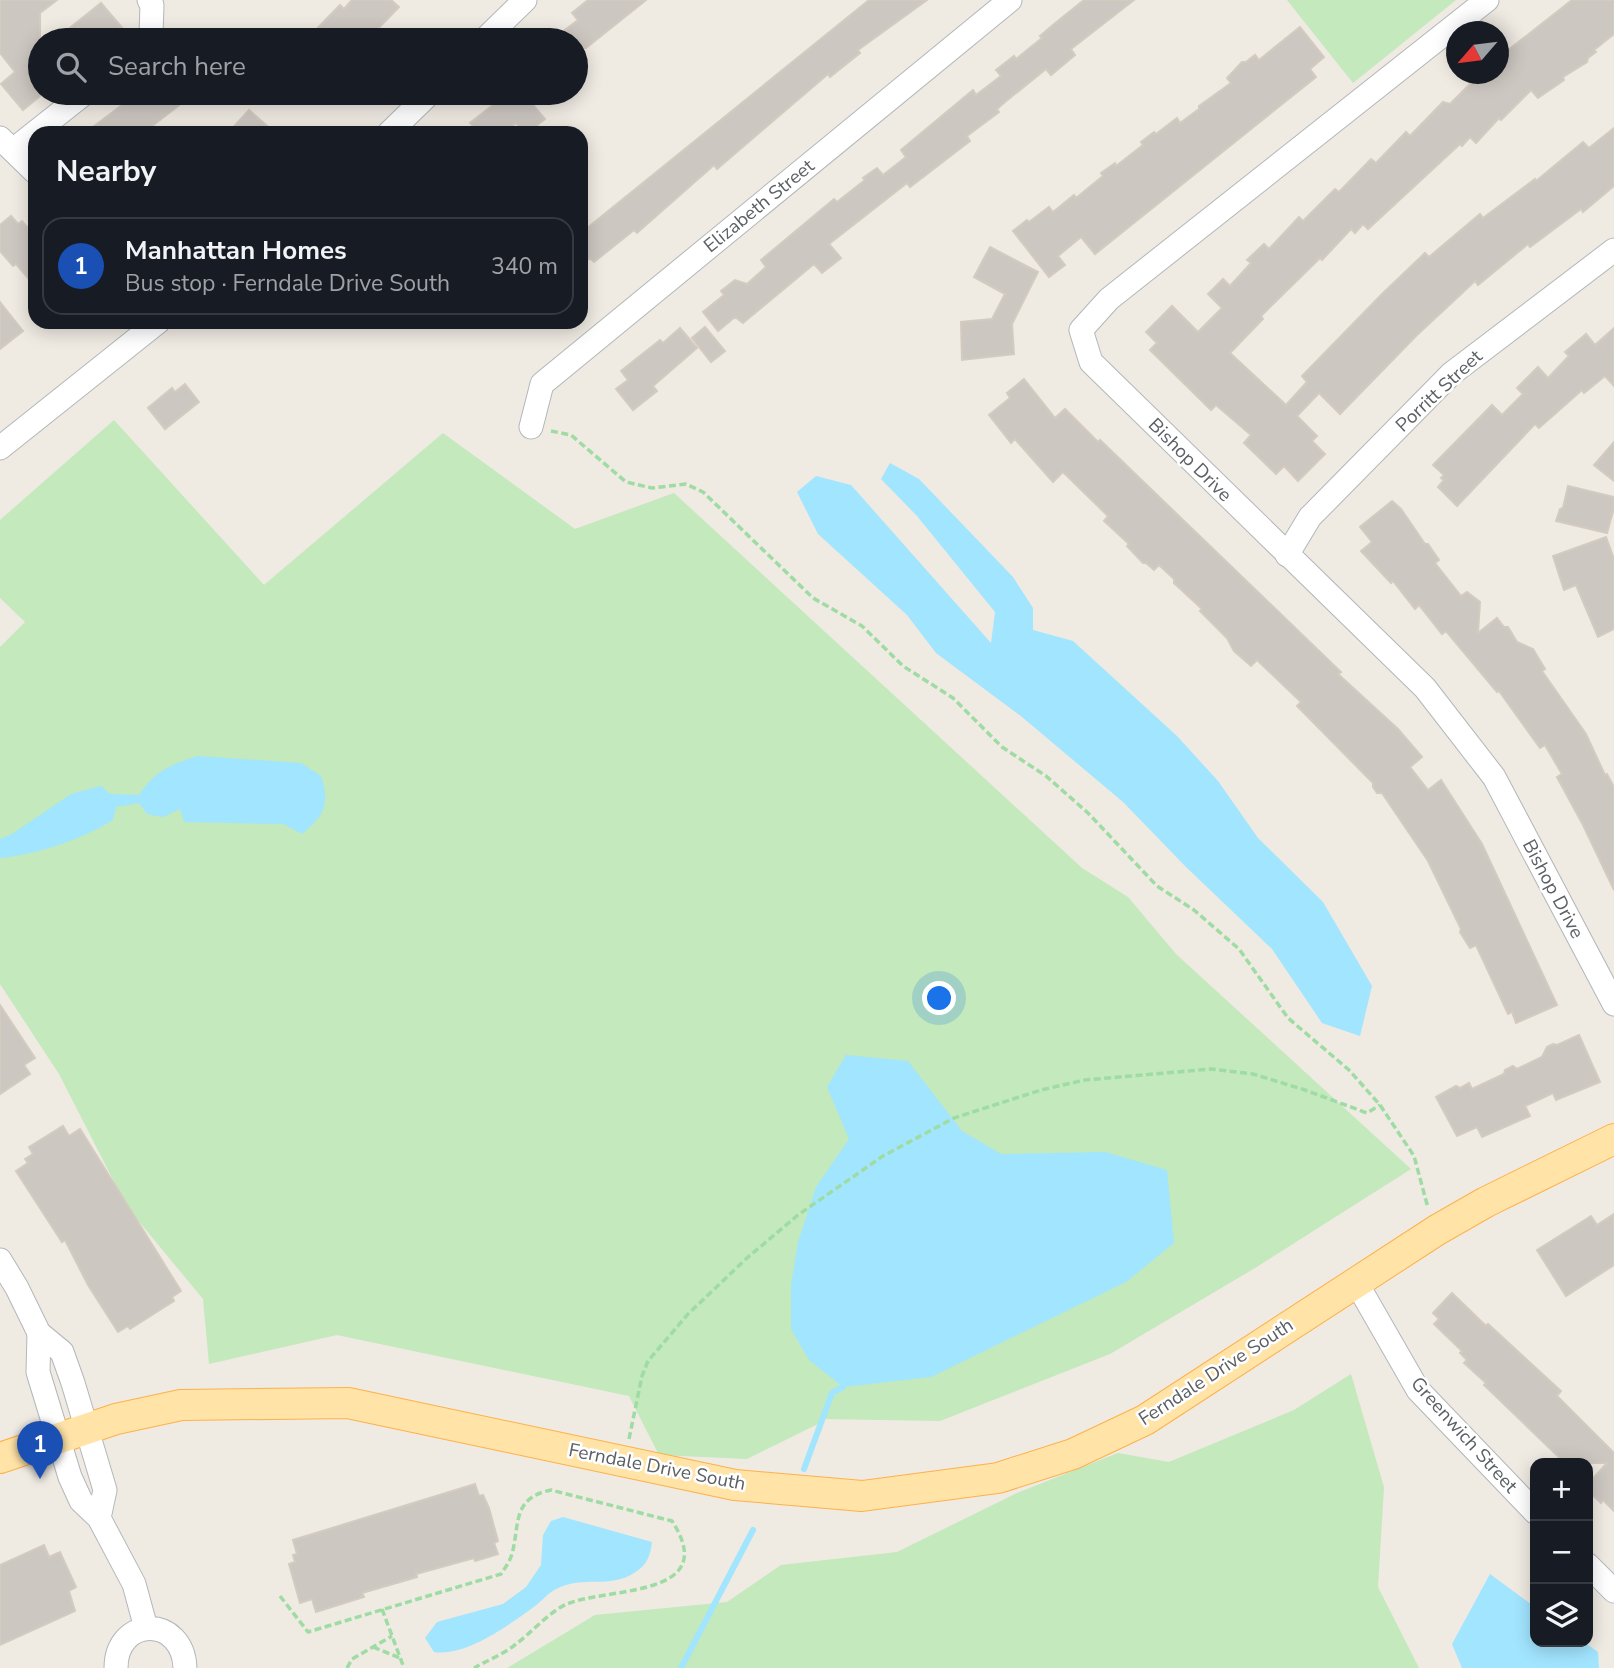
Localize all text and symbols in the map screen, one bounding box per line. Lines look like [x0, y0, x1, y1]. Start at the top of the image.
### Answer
north arrow [1446, 21, 1509, 84]
search box [28, 28, 588, 105]
icon: search [52, 48, 90, 86]
text: Search here [108, 49, 246, 84]
text: Nearby [56, 151, 156, 192]
street label: Elizabeth Street [698, 153, 820, 259]
text: Manhattan Homes [125, 233, 347, 268]
text: 1 [74, 251, 88, 282]
text: 340 m [491, 251, 558, 282]
text: Bus stop · Ferndale Drive South [125, 268, 450, 299]
street label: Porritt Street [1390, 344, 1488, 438]
street label: Bishop Drive [1142, 412, 1238, 508]
street label: Bishop Drive [1516, 835, 1590, 943]
your location [922, 981, 956, 1015]
street label: Ferndale Drive South [1134, 1312, 1298, 1432]
street label: Greenwich Street [1405, 1371, 1523, 1499]
pin: 1 [17, 1421, 63, 1479]
street label: Ferndale Drive South [566, 1437, 748, 1497]
map controls [1530, 1458, 1593, 1647]
button: + [1530, 1458, 1593, 1521]
button: − [1530, 1521, 1593, 1584]
button: layers [1530, 1584, 1593, 1647]

